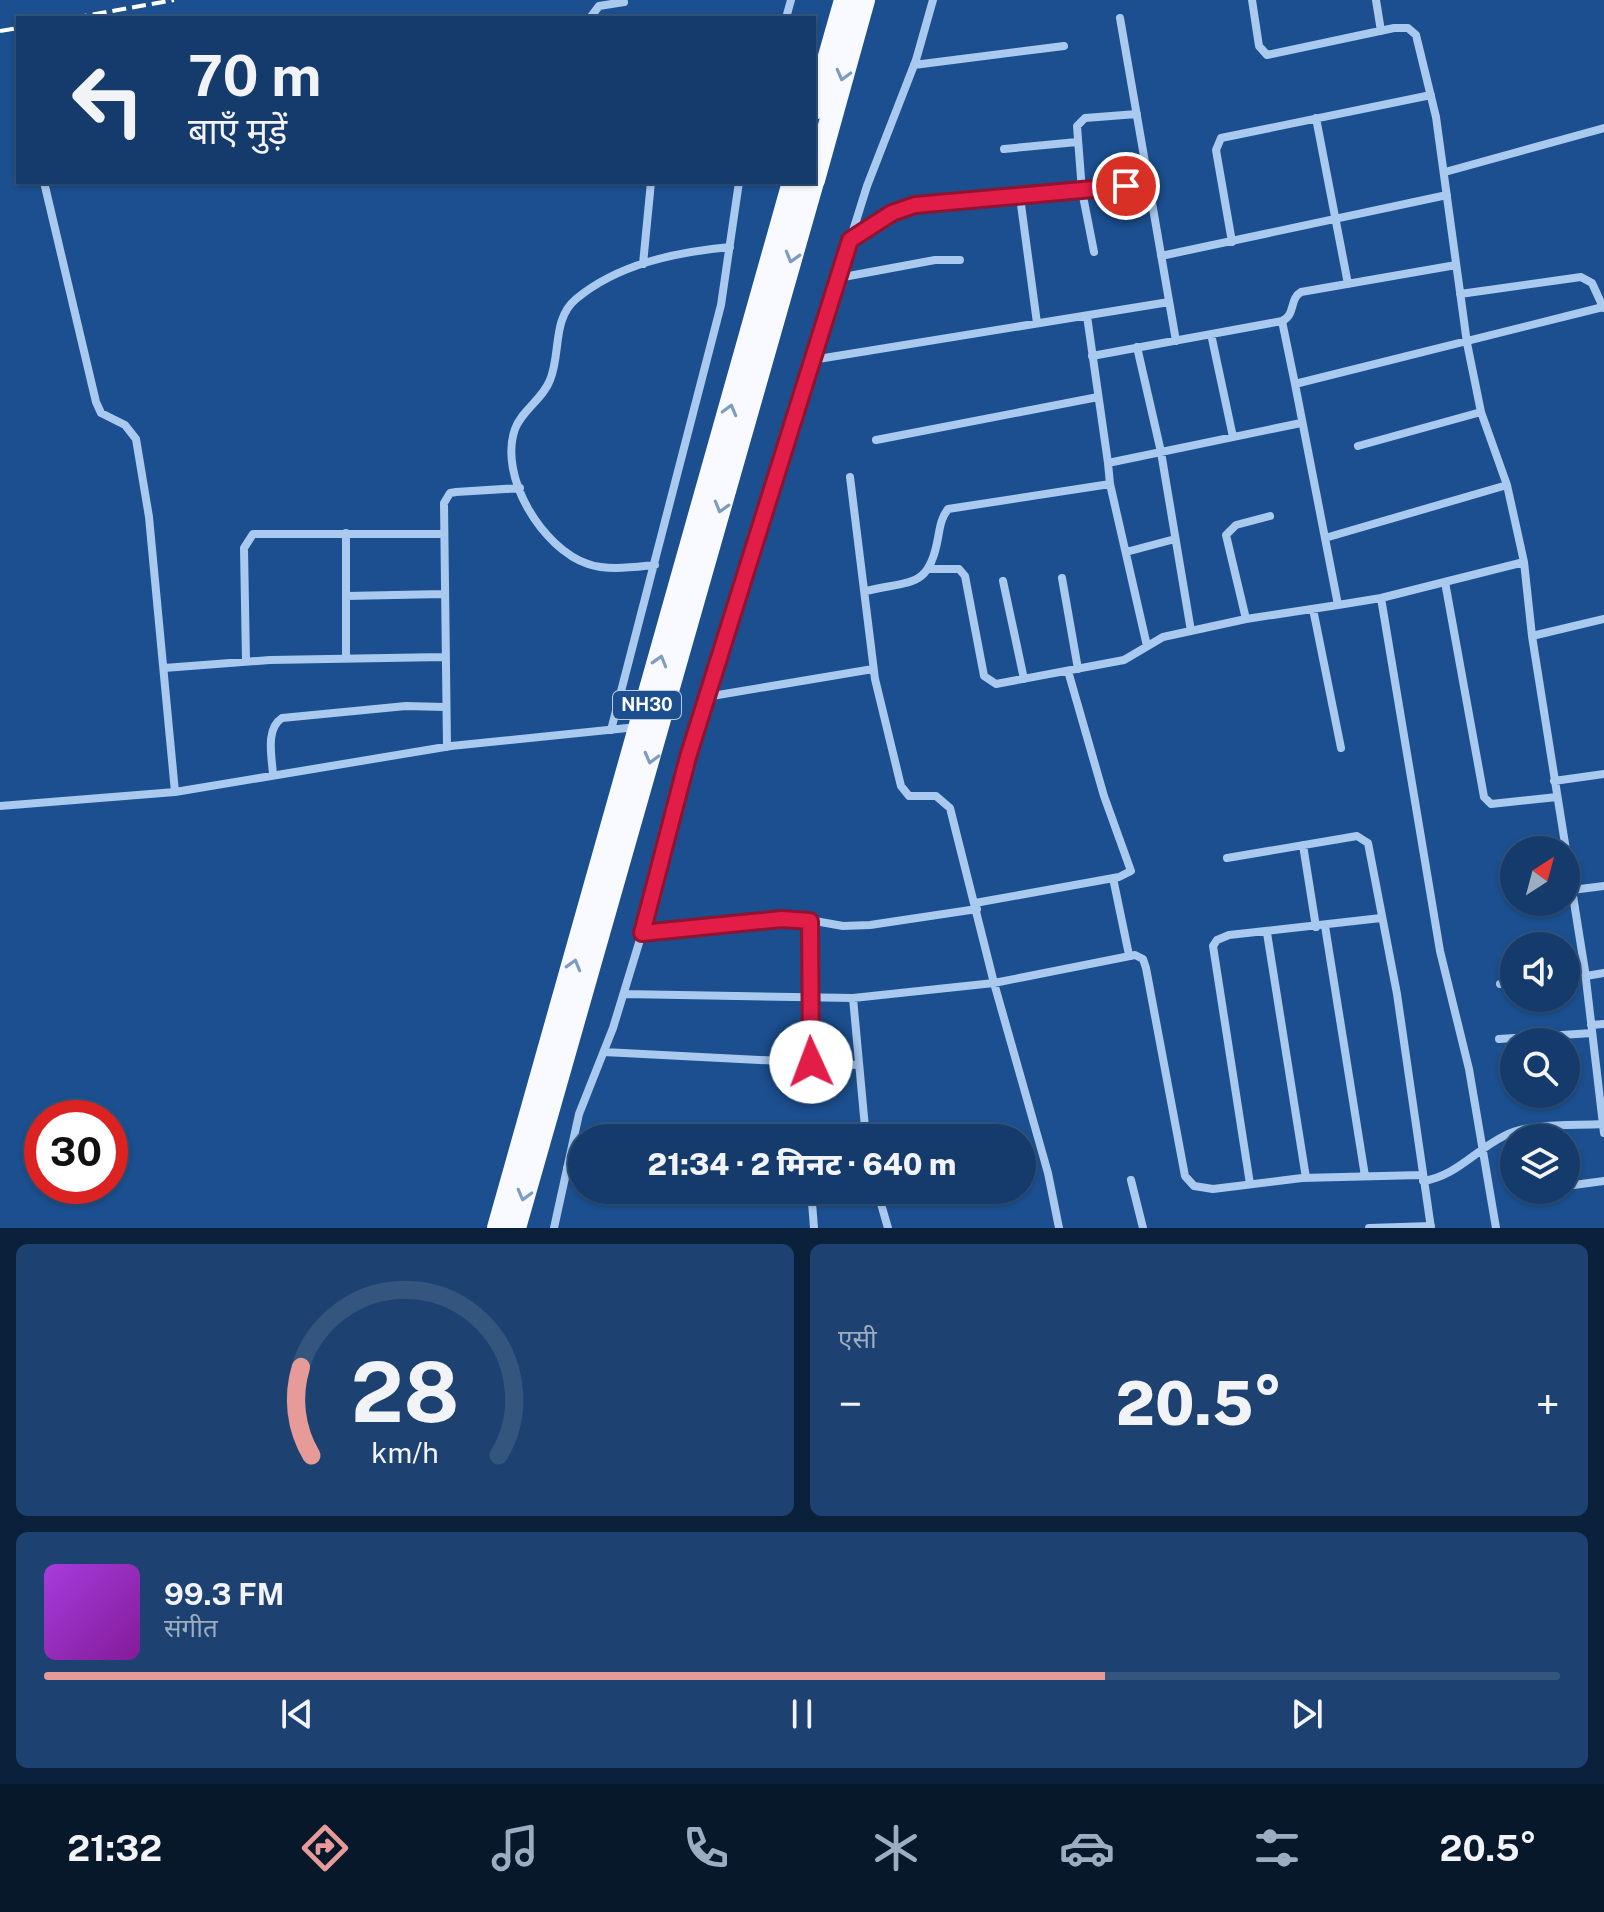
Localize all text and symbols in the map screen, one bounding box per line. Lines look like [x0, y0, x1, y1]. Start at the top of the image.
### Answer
text: 70 m [188, 43, 321, 109]
icon: left [56, 48, 160, 152]
one-way arrow [836, 68, 852, 82]
text: बाएँ मुड़ें [188, 110, 287, 152]
pin [1092, 152, 1160, 220]
icon: arrive [1104, 164, 1148, 208]
one-way arrow [785, 250, 801, 264]
one-way arrow [720, 404, 737, 418]
one-way arrow [714, 500, 730, 514]
one-way arrow [651, 654, 667, 668]
road number: NH30 [613, 691, 681, 719]
one-way arrow [644, 750, 661, 764]
north arrow [1500, 836, 1580, 916]
map controls [1500, 836, 1580, 1204]
button: sound [1500, 932, 1580, 1012]
one-way arrow [565, 958, 581, 972]
position arrow [769, 1020, 853, 1104]
button: search [1500, 1028, 1580, 1108]
speed limit sign: 30 [24, 1100, 128, 1204]
button: layers [1500, 1124, 1580, 1204]
text: 21:34 · 2 मिनट · 640 m [648, 1146, 956, 1182]
one-way arrow [517, 1188, 533, 1202]
text: एसी [838, 1323, 877, 1354]
text: 28 [351, 1343, 459, 1441]
text: 20.5° [1116, 1368, 1282, 1439]
text: − [838, 1378, 862, 1430]
text: + [1536, 1378, 1560, 1430]
text: km/h [371, 1436, 439, 1469]
text: 99.3 FM [164, 1576, 284, 1612]
text: संगीत [164, 1612, 218, 1643]
icon: previous [275, 1692, 319, 1736]
icon: pause [780, 1692, 824, 1736]
icon: next [1285, 1692, 1329, 1736]
icon: directions [297, 1820, 353, 1876]
icon: music [487, 1820, 543, 1876]
icon: phone [678, 1820, 734, 1876]
icon: climate [868, 1820, 924, 1876]
icon: car [1059, 1820, 1115, 1876]
icon: filters [1249, 1820, 1305, 1876]
text: 21:32 [67, 1827, 162, 1869]
text: 20.5° [1440, 1827, 1537, 1869]

